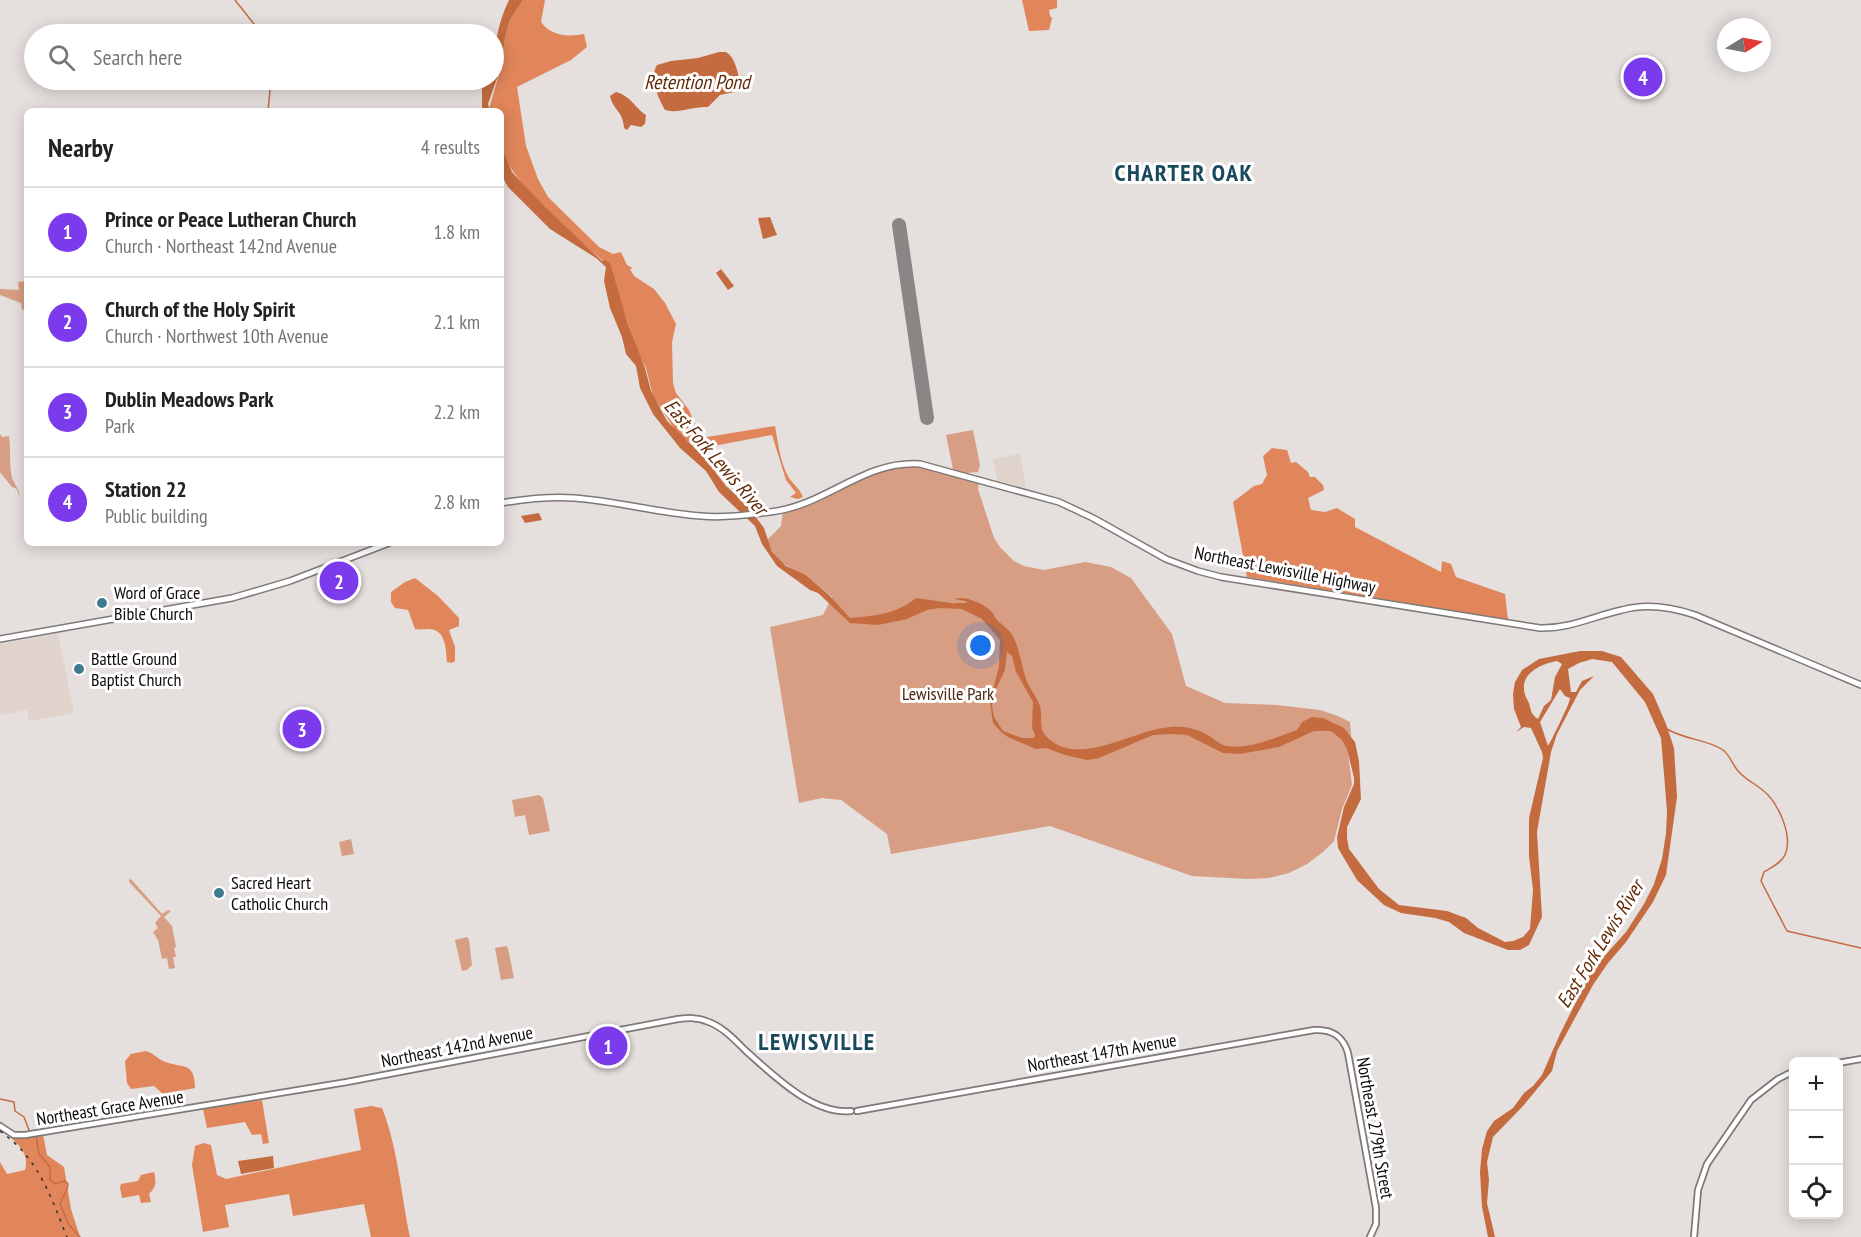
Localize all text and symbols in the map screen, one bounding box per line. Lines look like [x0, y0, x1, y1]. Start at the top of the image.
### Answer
north arrow [1717, 18, 1771, 72]
search box [24, 24, 504, 90]
icon: search [45, 41, 78, 74]
text: Search here [93, 43, 182, 71]
pin: 4 [1624, 54, 1662, 100]
water label: Retention Pond [644, 69, 752, 95]
text: Nearby [48, 131, 113, 164]
text: 4 results [421, 134, 480, 160]
district label: CHARTER OAK [1115, 157, 1254, 188]
text: Prince or Peace Lutheran Church [105, 205, 356, 233]
text: 1 [63, 219, 72, 245]
text: 1.8 km [433, 219, 480, 245]
text: Church · Northeast 142nd Avenue [105, 233, 337, 259]
text: Church of the Holy Spirit [105, 295, 295, 323]
text: 2 [63, 309, 72, 335]
text: 2.1 km [433, 309, 480, 335]
text: Church · Northwest 10th Avenue [105, 323, 328, 349]
text: Dublin Meadows Park [105, 385, 273, 413]
water label: East Fork Lewis River [659, 394, 775, 522]
text: 3 [63, 399, 72, 425]
text: 2.2 km [433, 399, 480, 425]
text: Park [105, 413, 135, 439]
text: Station 22 [105, 475, 187, 503]
text: 4 [63, 489, 72, 515]
text: 2.8 km [433, 489, 480, 515]
text: Public building [105, 503, 208, 529]
street label: Northeast Lewisville Highway [1193, 541, 1378, 598]
pin: 2 [320, 558, 358, 604]
place label: Word of Grace Bible Church [114, 581, 200, 625]
marker: Word of Grace Bible Church [95, 596, 109, 610]
your location [966, 631, 995, 660]
place label: Battle Ground Baptist Church [91, 647, 181, 691]
marker: Battle Ground Baptist Church [72, 662, 86, 676]
park label: Lewisville Park [902, 682, 994, 705]
pin: 3 [282, 706, 322, 752]
place label: Sacred Heart Catholic Church [231, 871, 328, 915]
water label: East Fork Lewis River [1551, 873, 1651, 1012]
marker: Sacred Heart Catholic Church [212, 886, 226, 900]
street label: Northeast 142nd Avenue [379, 1021, 535, 1072]
pin: 1 [588, 1024, 628, 1068]
district label: LEWISVILLE [758, 1026, 876, 1057]
street label: Northeast 147th Avenue [1026, 1028, 1178, 1077]
street label: Northeast 279th Street [1352, 1055, 1399, 1201]
map controls [1789, 1057, 1843, 1219]
button: + [1789, 1057, 1843, 1111]
street label: Northeast Grace Avenue [35, 1085, 185, 1130]
button: − [1789, 1111, 1843, 1165]
button: locate [1789, 1165, 1843, 1219]

